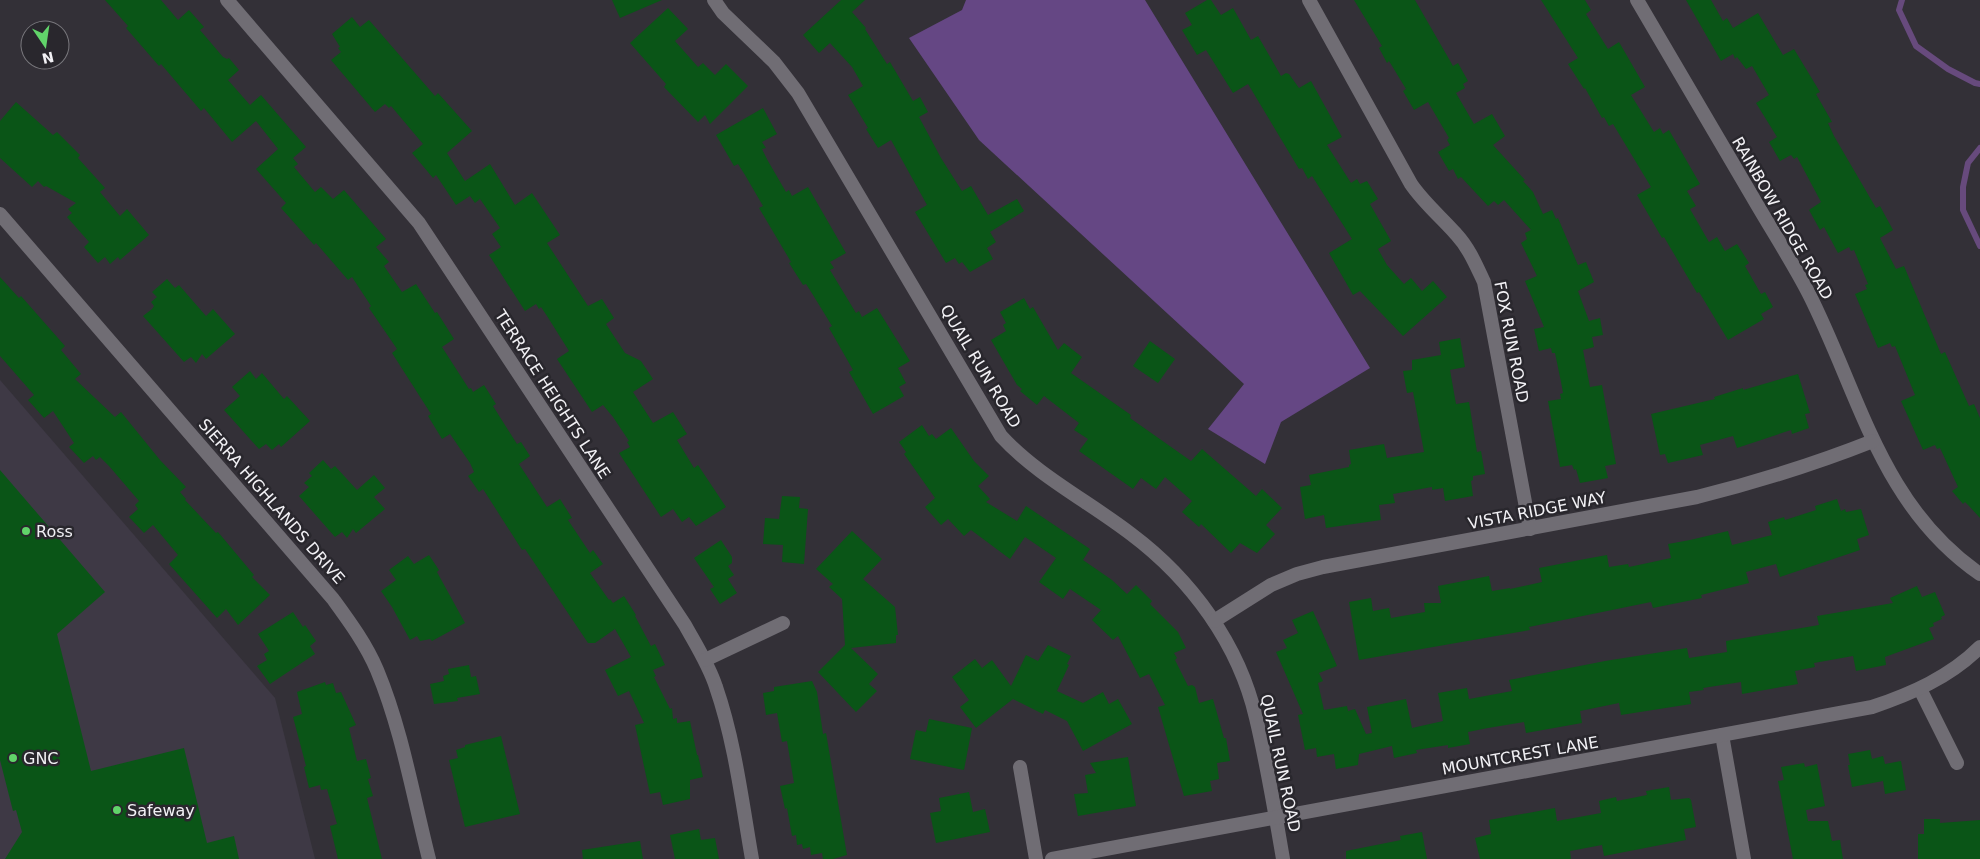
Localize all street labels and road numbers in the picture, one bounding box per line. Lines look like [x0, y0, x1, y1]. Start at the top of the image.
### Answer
street label: RAINBOW RIDGE ROAD [1728, 134, 1837, 303]
street label: FOX RUN ROAD [1490, 280, 1533, 404]
street label: QUAIL RUN ROAD [936, 301, 1025, 431]
street label: TERRACE HEIGHTS LANE [490, 306, 614, 482]
street label: SIERRA HIGHLANDS DRIVE [195, 415, 349, 588]
street label: VISTA RIDGE WAY [1466, 488, 1608, 533]
street label: QUAIL RUN ROAD [1257, 692, 1304, 834]
street label: MOUNTCREST LANE [1440, 732, 1600, 779]

